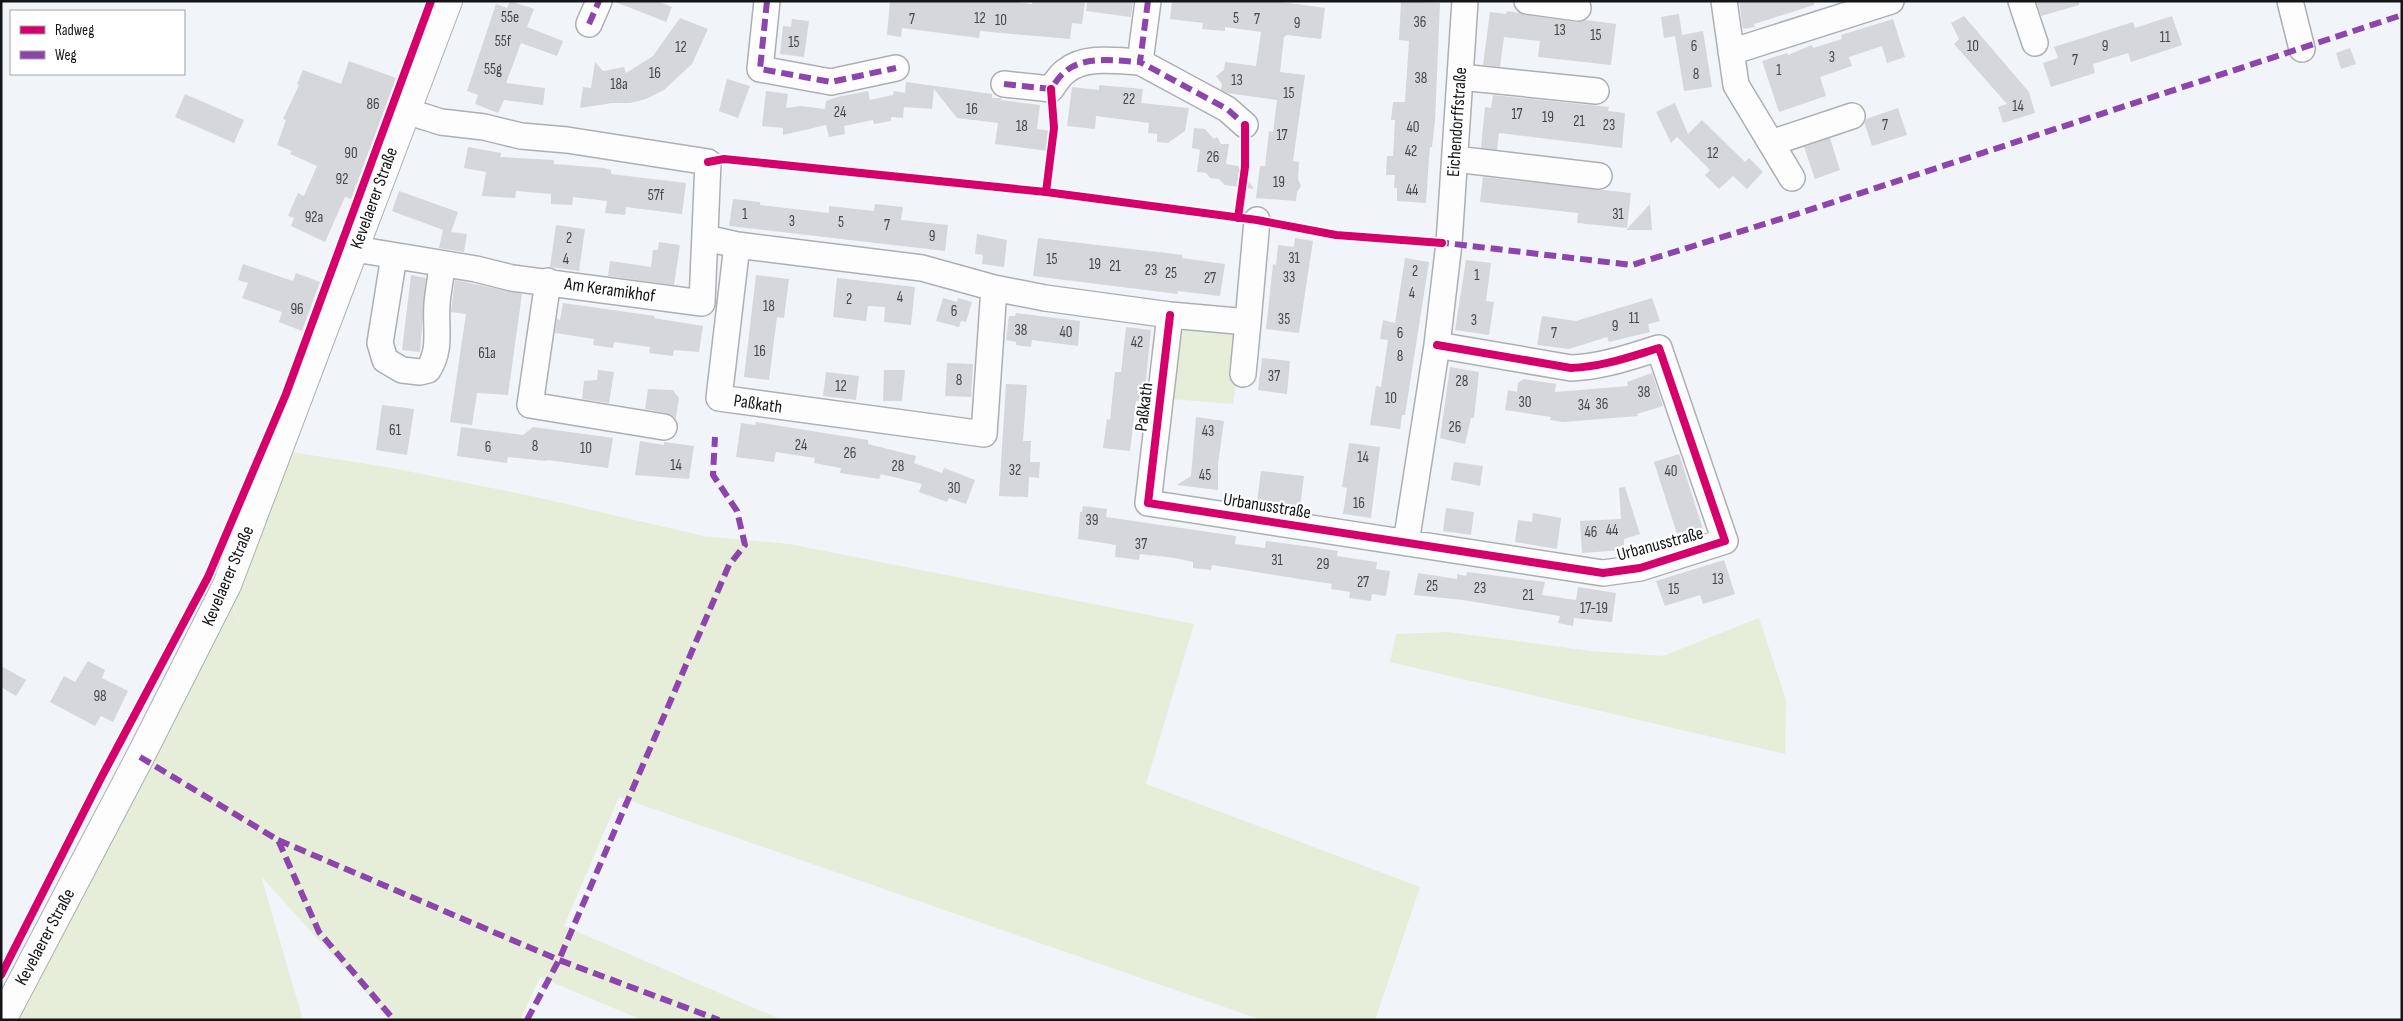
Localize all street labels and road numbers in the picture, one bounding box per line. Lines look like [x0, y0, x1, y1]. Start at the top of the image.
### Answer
street label: Eichendorffstraße [1443, 66, 1471, 178]
street label: Kevelaerer Straße [346, 144, 402, 252]
street label: Am Keramikhof [562, 273, 658, 307]
street label: Paßkath [1131, 381, 1157, 433]
street label: Paßkath [732, 390, 784, 418]
street label: Urbanusstraße [1222, 489, 1312, 523]
street label: Urbanusstraße [1615, 522, 1705, 566]
street label: Kevelaerer Straße [198, 523, 258, 629]
street label: Kevelaerer Straße [11, 885, 79, 989]

